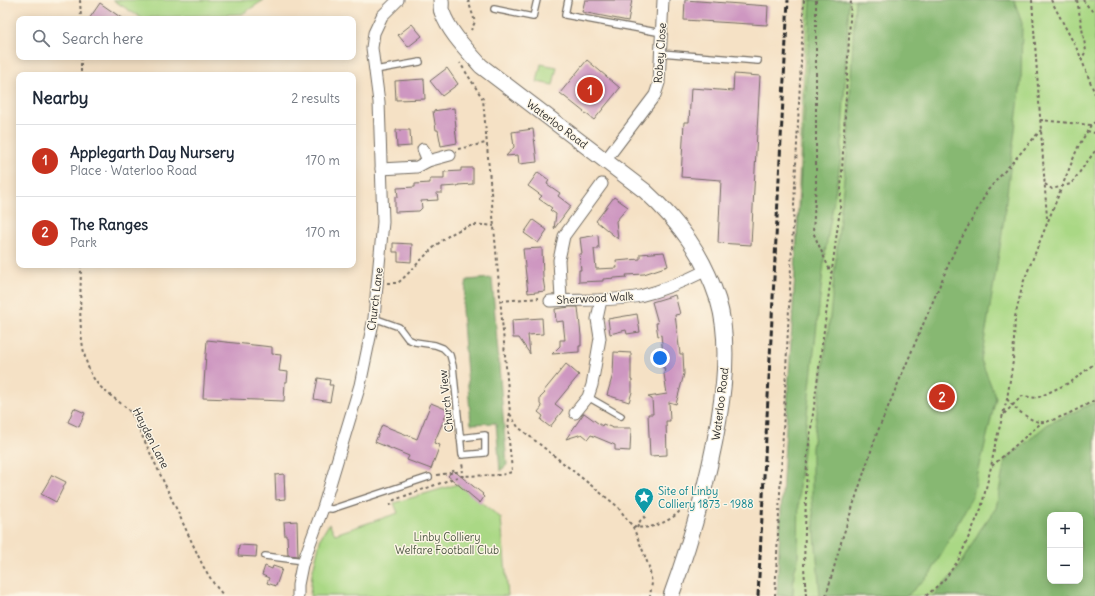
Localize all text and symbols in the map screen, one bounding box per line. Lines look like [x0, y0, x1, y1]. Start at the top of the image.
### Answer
search box [16, 16, 356, 60]
street label: Robey Close [651, 22, 669, 84]
icon: search [30, 27, 52, 49]
text: Search here [62, 29, 143, 48]
pin: 1 [577, 75, 603, 105]
text: Nearby [32, 87, 88, 109]
text: 2 results [291, 90, 340, 107]
street label: Waterloo Road [524, 96, 591, 152]
text: Applegarth Day Nursery [70, 143, 234, 162]
text: 1 [42, 152, 48, 169]
text: 170 m [305, 152, 340, 169]
text: Place · Waterloo Road [70, 162, 197, 179]
text: The Ranges [70, 215, 148, 234]
text: 2 [41, 224, 49, 241]
text: 170 m [305, 224, 340, 241]
text: Park [70, 234, 97, 251]
street label: Church Lane [364, 267, 386, 331]
street label: Sherwood Walk [556, 289, 634, 307]
your location [650, 348, 670, 368]
street label: Waterloo Road [709, 366, 731, 441]
street label: Church View [436, 369, 456, 433]
pin: 2 [929, 382, 955, 412]
street label: Hayden Lane [130, 405, 172, 471]
place label: Site of Linby Colliery 1873 - 1988 [658, 484, 754, 511]
place icon: Site of Linby Colliery 1873 - 1988 [633, 486, 655, 514]
map controls [1047, 512, 1083, 584]
button: + [1047, 512, 1083, 548]
park label: Linby Colliery Welfare Football Club [395, 530, 499, 557]
button: − [1047, 548, 1083, 584]

